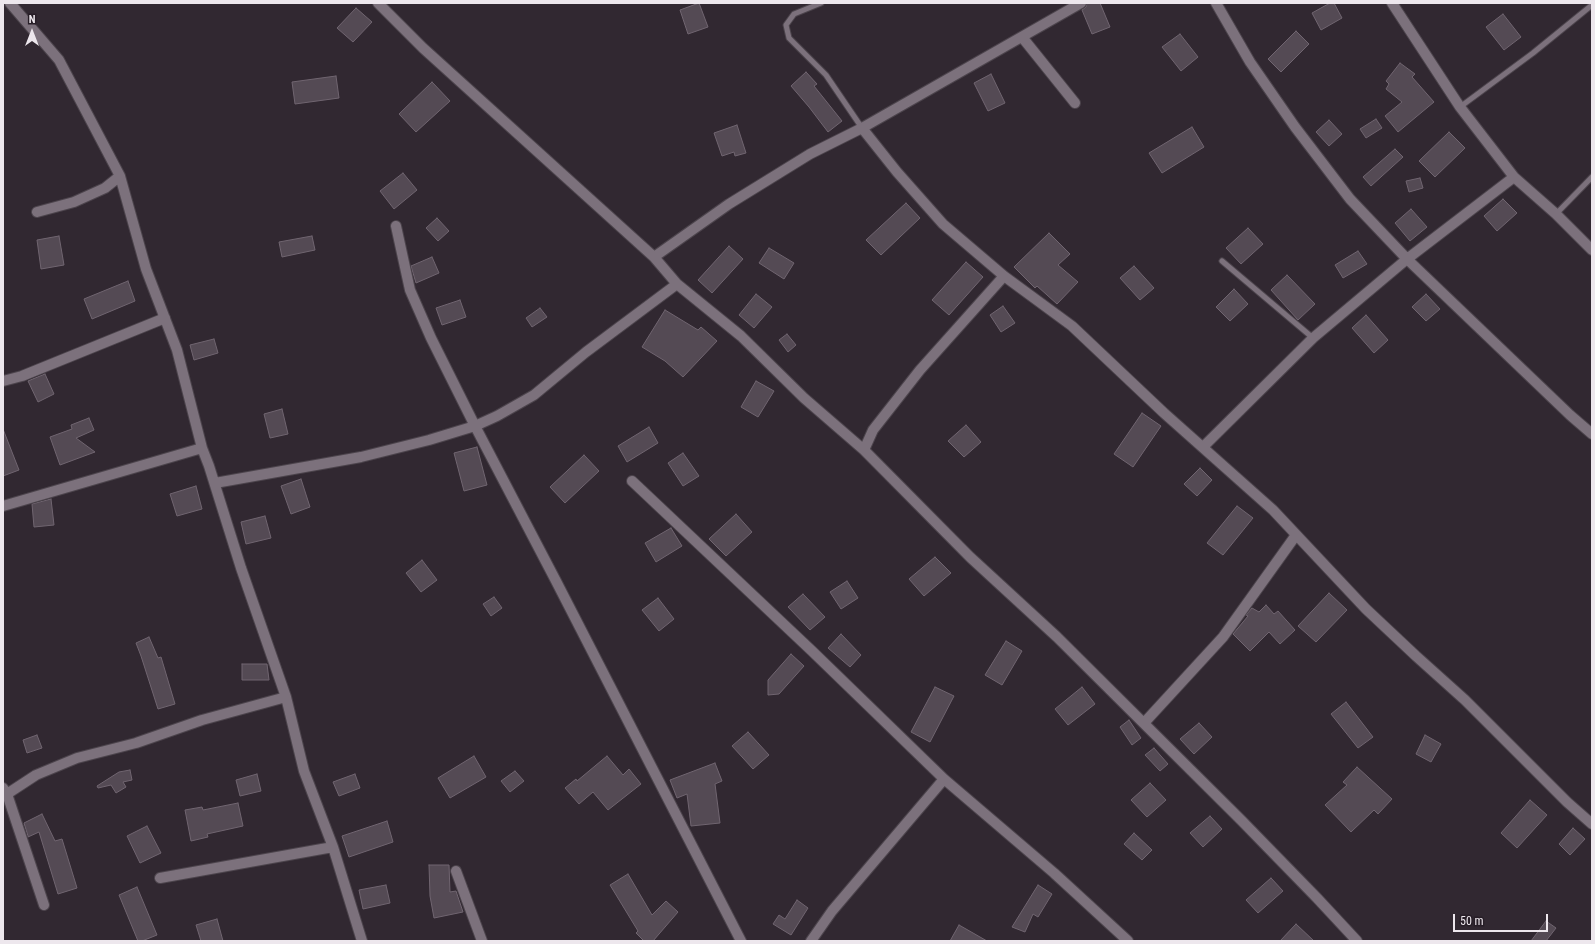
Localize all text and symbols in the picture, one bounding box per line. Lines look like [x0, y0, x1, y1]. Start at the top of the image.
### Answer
north arrow [12, 12, 52, 52]
text: N [29, 13, 35, 26]
scale bar [1455, 906, 1550, 932]
text: 50 m [1460, 914, 1484, 928]

